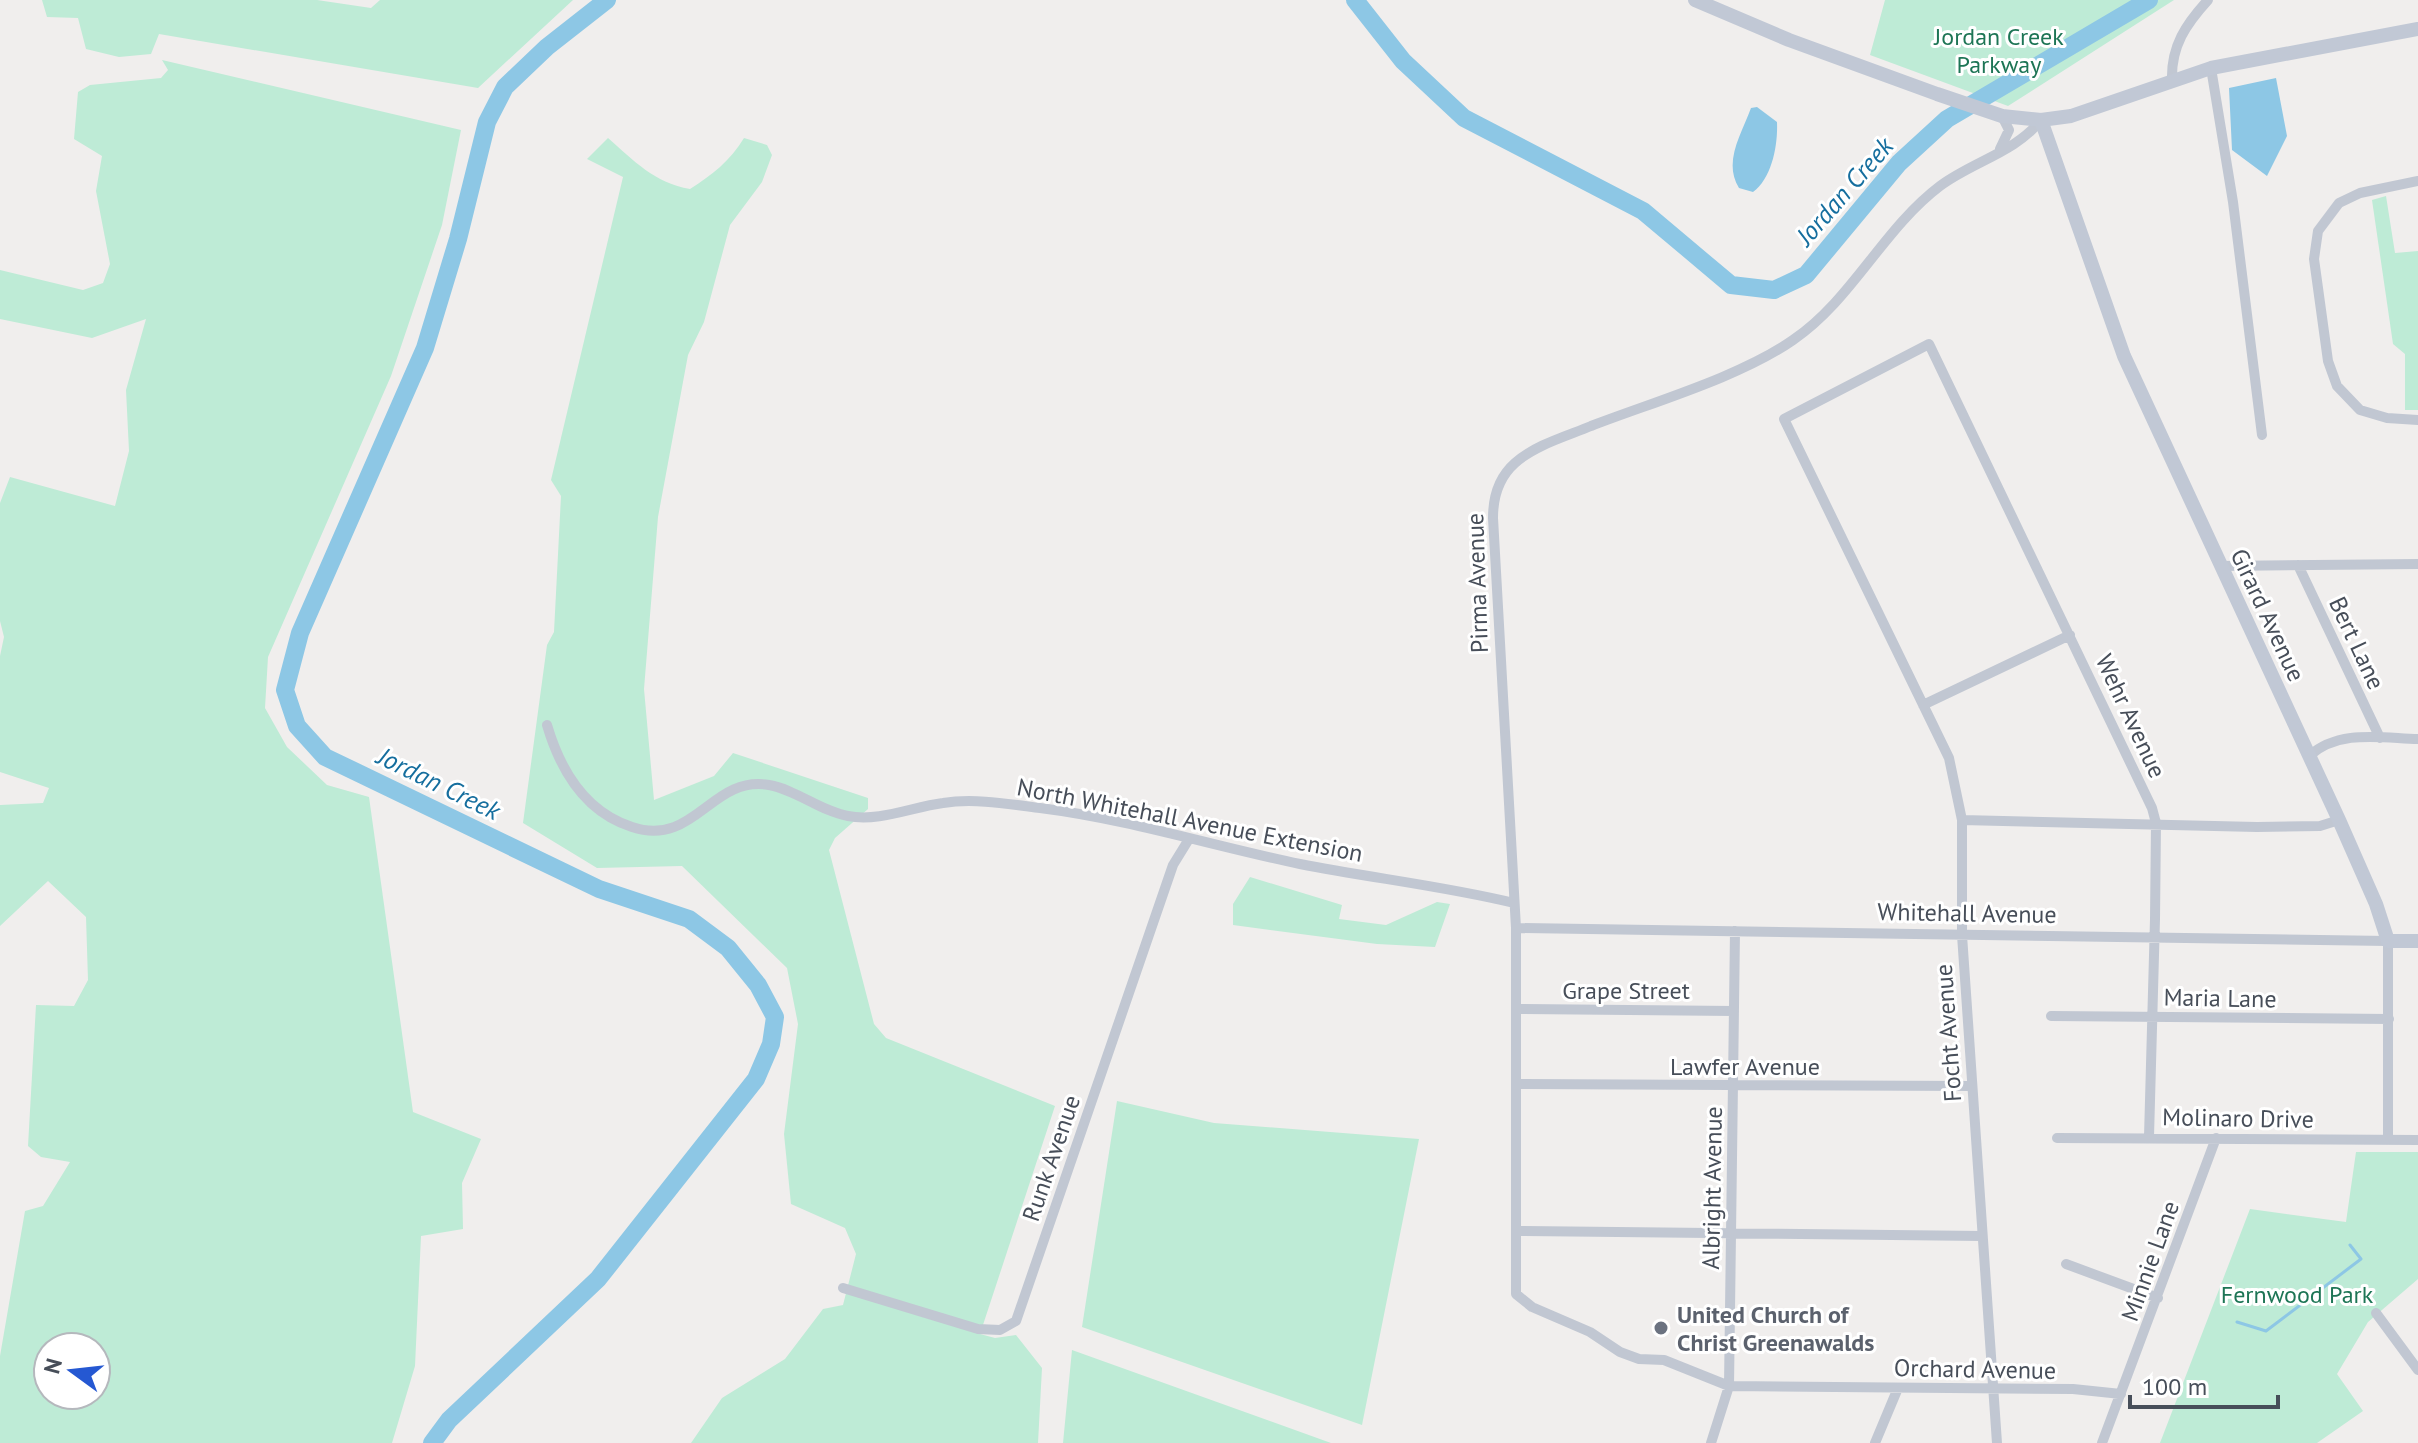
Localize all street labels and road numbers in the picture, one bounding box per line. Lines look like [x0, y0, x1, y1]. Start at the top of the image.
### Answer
street label: Pirma Avenue [1459, 513, 1495, 653]
street label: Girard Avenue [2224, 544, 2312, 686]
street label: Bert Lane [2322, 592, 2392, 694]
street label: Wehr Avenue [2089, 649, 2173, 783]
street label: North Whitehall Avenue Extension [1014, 771, 1366, 869]
street label: Whitehall Avenue [1877, 896, 2057, 930]
street label: Focht Avenue [1928, 963, 1968, 1103]
street label: Grape Street [1562, 975, 1690, 1006]
street label: Maria Lane [2163, 982, 2277, 1014]
street label: Lawfer Avenue [1670, 1051, 1820, 1082]
street label: Runk Avenue [1015, 1091, 1087, 1225]
street label: Molinaro Drive [2162, 1101, 2314, 1135]
street label: Albright Avenue [1695, 1106, 1729, 1270]
street label: Minnie Lane [2114, 1197, 2186, 1325]
street label: Orchard Avenue [1894, 1352, 2056, 1386]

